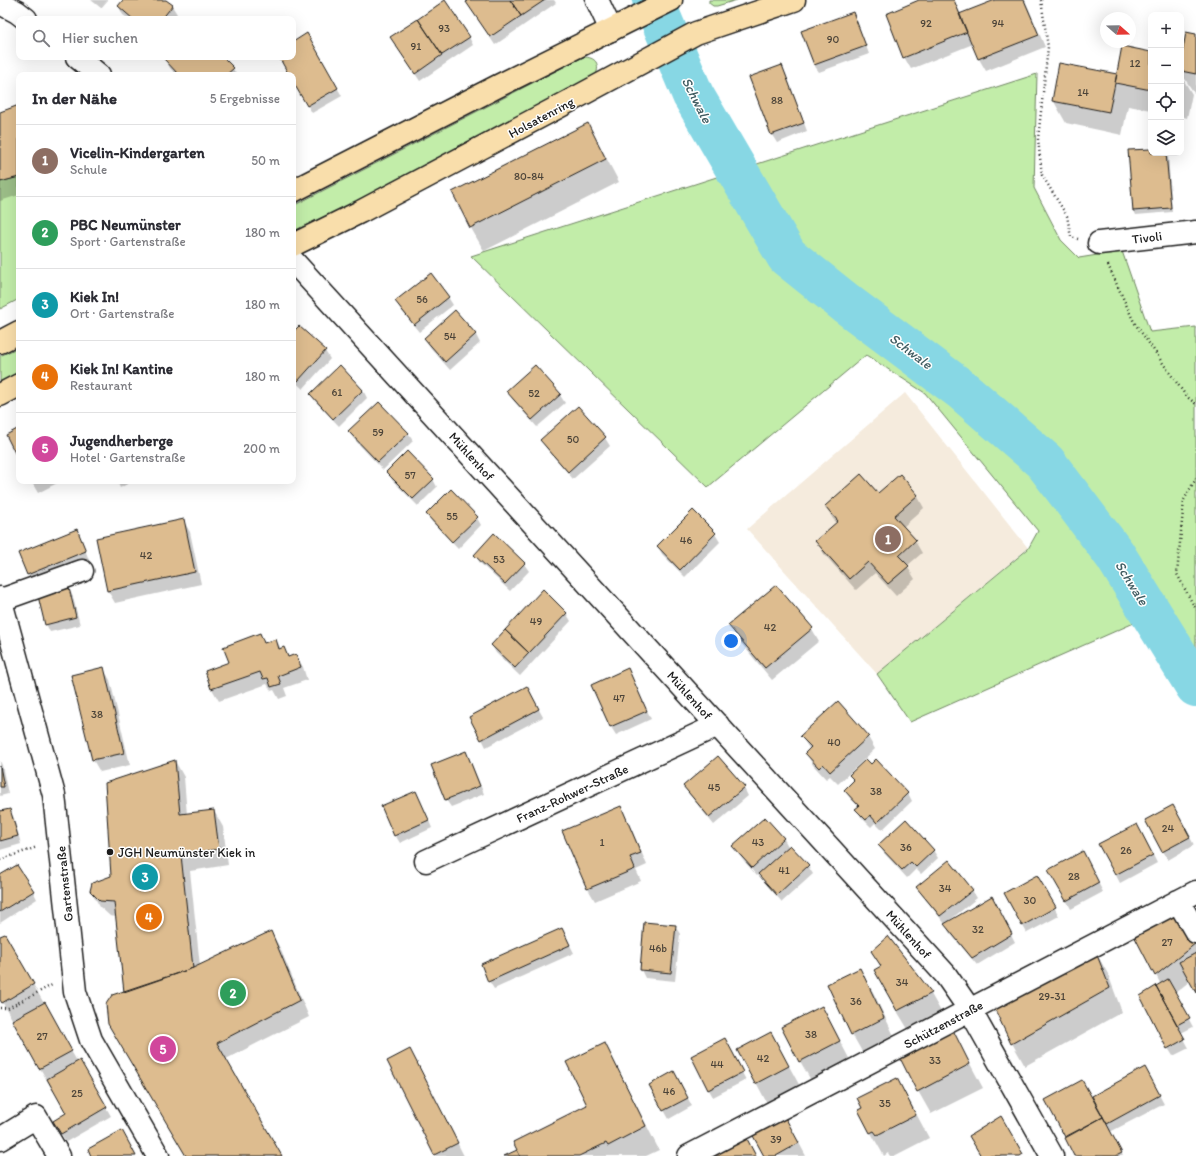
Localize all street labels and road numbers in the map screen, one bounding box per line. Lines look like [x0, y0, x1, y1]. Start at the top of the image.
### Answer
street label: Holsatenring [506, 94, 577, 141]
street label: Tivoli [1131, 228, 1163, 247]
street label: Mühlenhof [446, 429, 497, 484]
street label: Mühlenhof [664, 668, 715, 723]
street label: Franz-Rohwer-Straße [514, 761, 631, 826]
street label: Gartenstraße [53, 845, 76, 923]
street label: Mühlenhof [883, 907, 934, 962]
street label: Schützenstraße [901, 997, 985, 1052]

